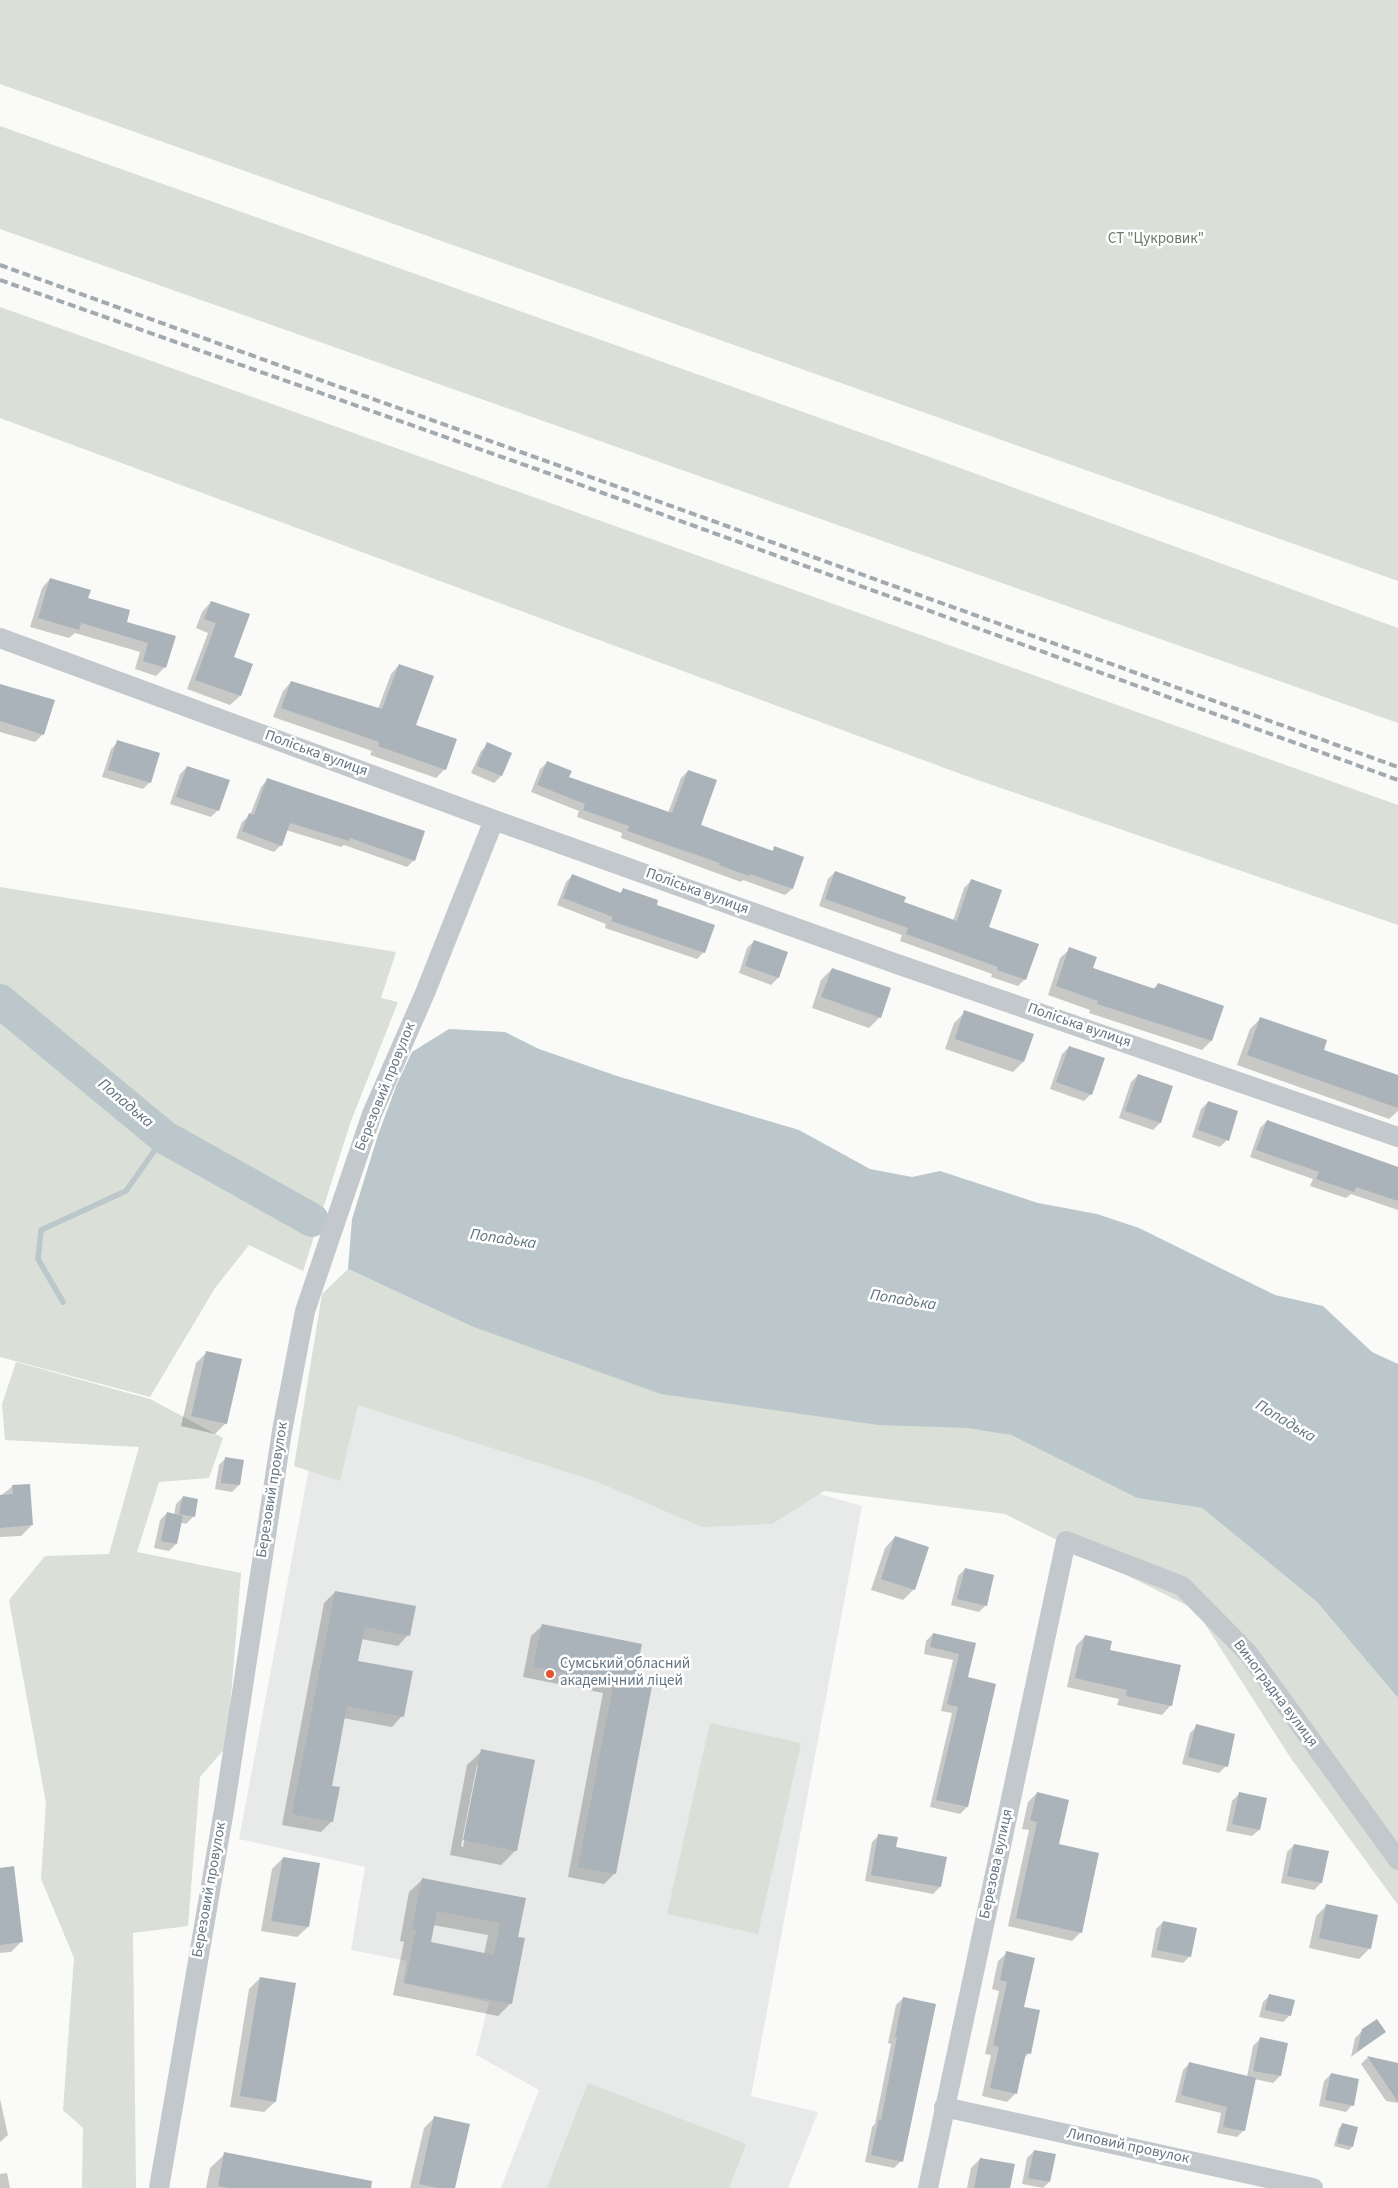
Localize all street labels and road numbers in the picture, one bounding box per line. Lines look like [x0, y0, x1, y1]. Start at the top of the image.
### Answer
street label: Поліська вулиця [262, 727, 370, 781]
street label: Поліська вулиця [643, 865, 751, 919]
street label: Поліська вулиця [1025, 1000, 1133, 1052]
street label: Березовий провулок [352, 1020, 420, 1154]
street label: Березовий провулок [253, 1421, 293, 1559]
street label: Виноградна вулиця [1229, 1637, 1321, 1751]
street label: Березова вулиця [977, 1807, 1017, 1921]
street label: Березовий провулок [189, 1821, 231, 1959]
street label: Липовий провулок [1065, 2125, 1191, 2169]

